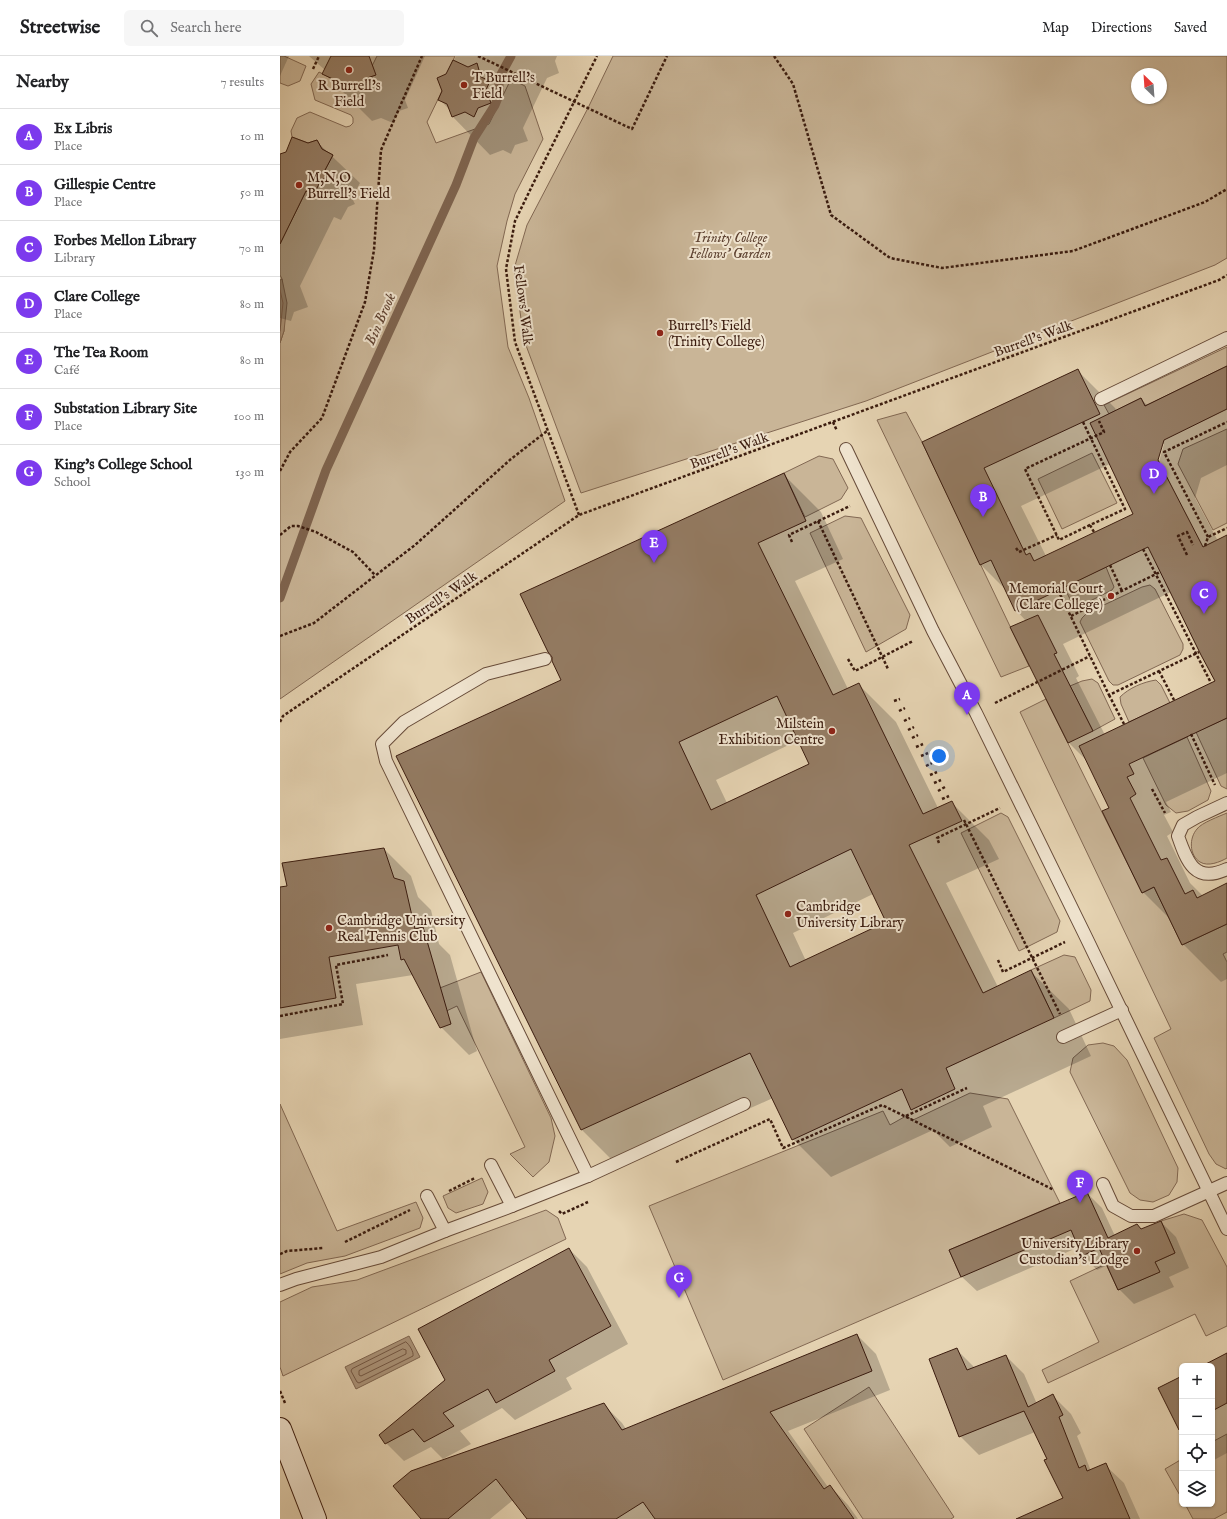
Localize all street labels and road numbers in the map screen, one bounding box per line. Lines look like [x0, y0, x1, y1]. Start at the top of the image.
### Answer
street label: Fellows' Walk [509, 264, 537, 347]
street label: Burrell's Walk [992, 316, 1076, 362]
street label: Burrell's Walk [688, 428, 772, 474]
street label: Burrell's Walk [402, 567, 481, 628]

